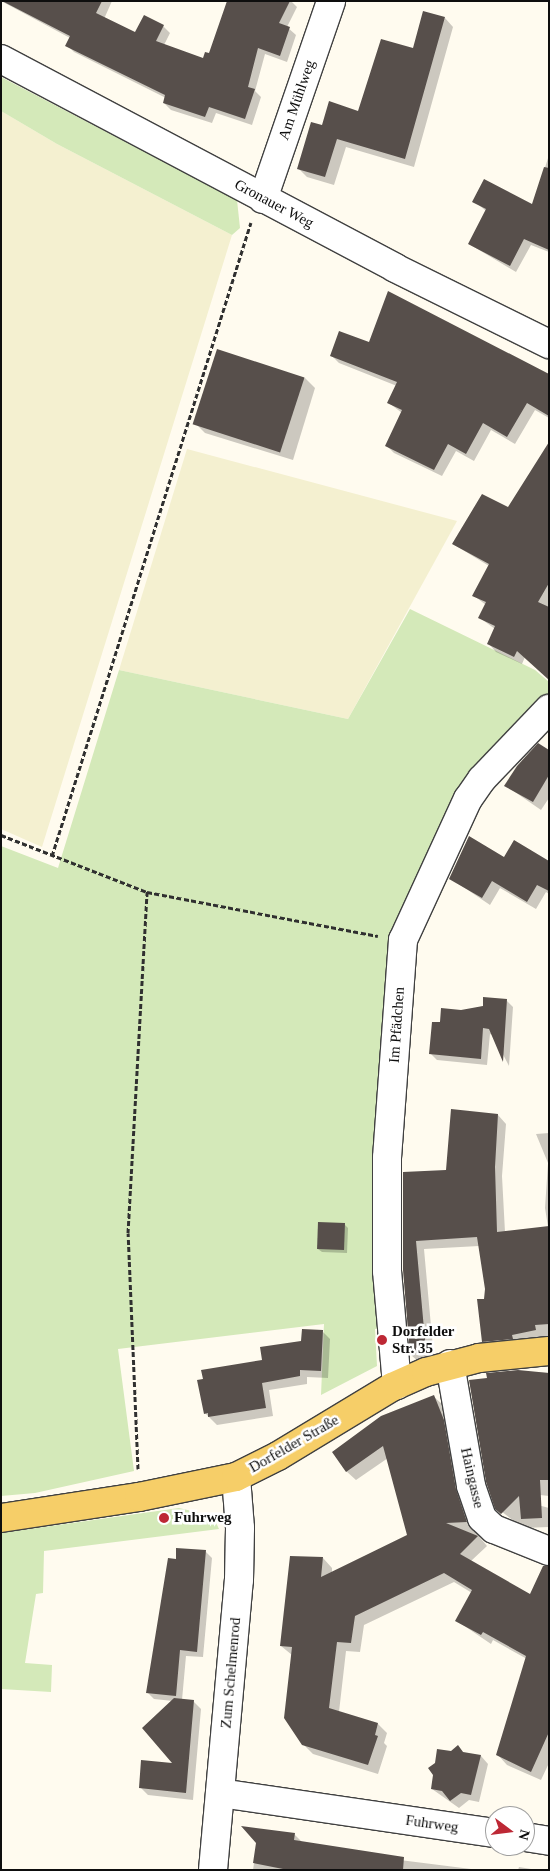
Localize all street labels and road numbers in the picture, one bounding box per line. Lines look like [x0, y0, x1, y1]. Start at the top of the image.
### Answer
street label: Am Mühlweg [275, 57, 319, 143]
street label: Gronauer Weg [231, 176, 317, 232]
street label: Im Pfädchen [385, 986, 409, 1064]
street label: Dorfelder Straße [246, 1411, 342, 1477]
street label: Haingasse [456, 1446, 488, 1510]
street label: Zum Schelmenrod [217, 1617, 245, 1729]
street label: Fuhrweg [404, 1811, 460, 1837]

